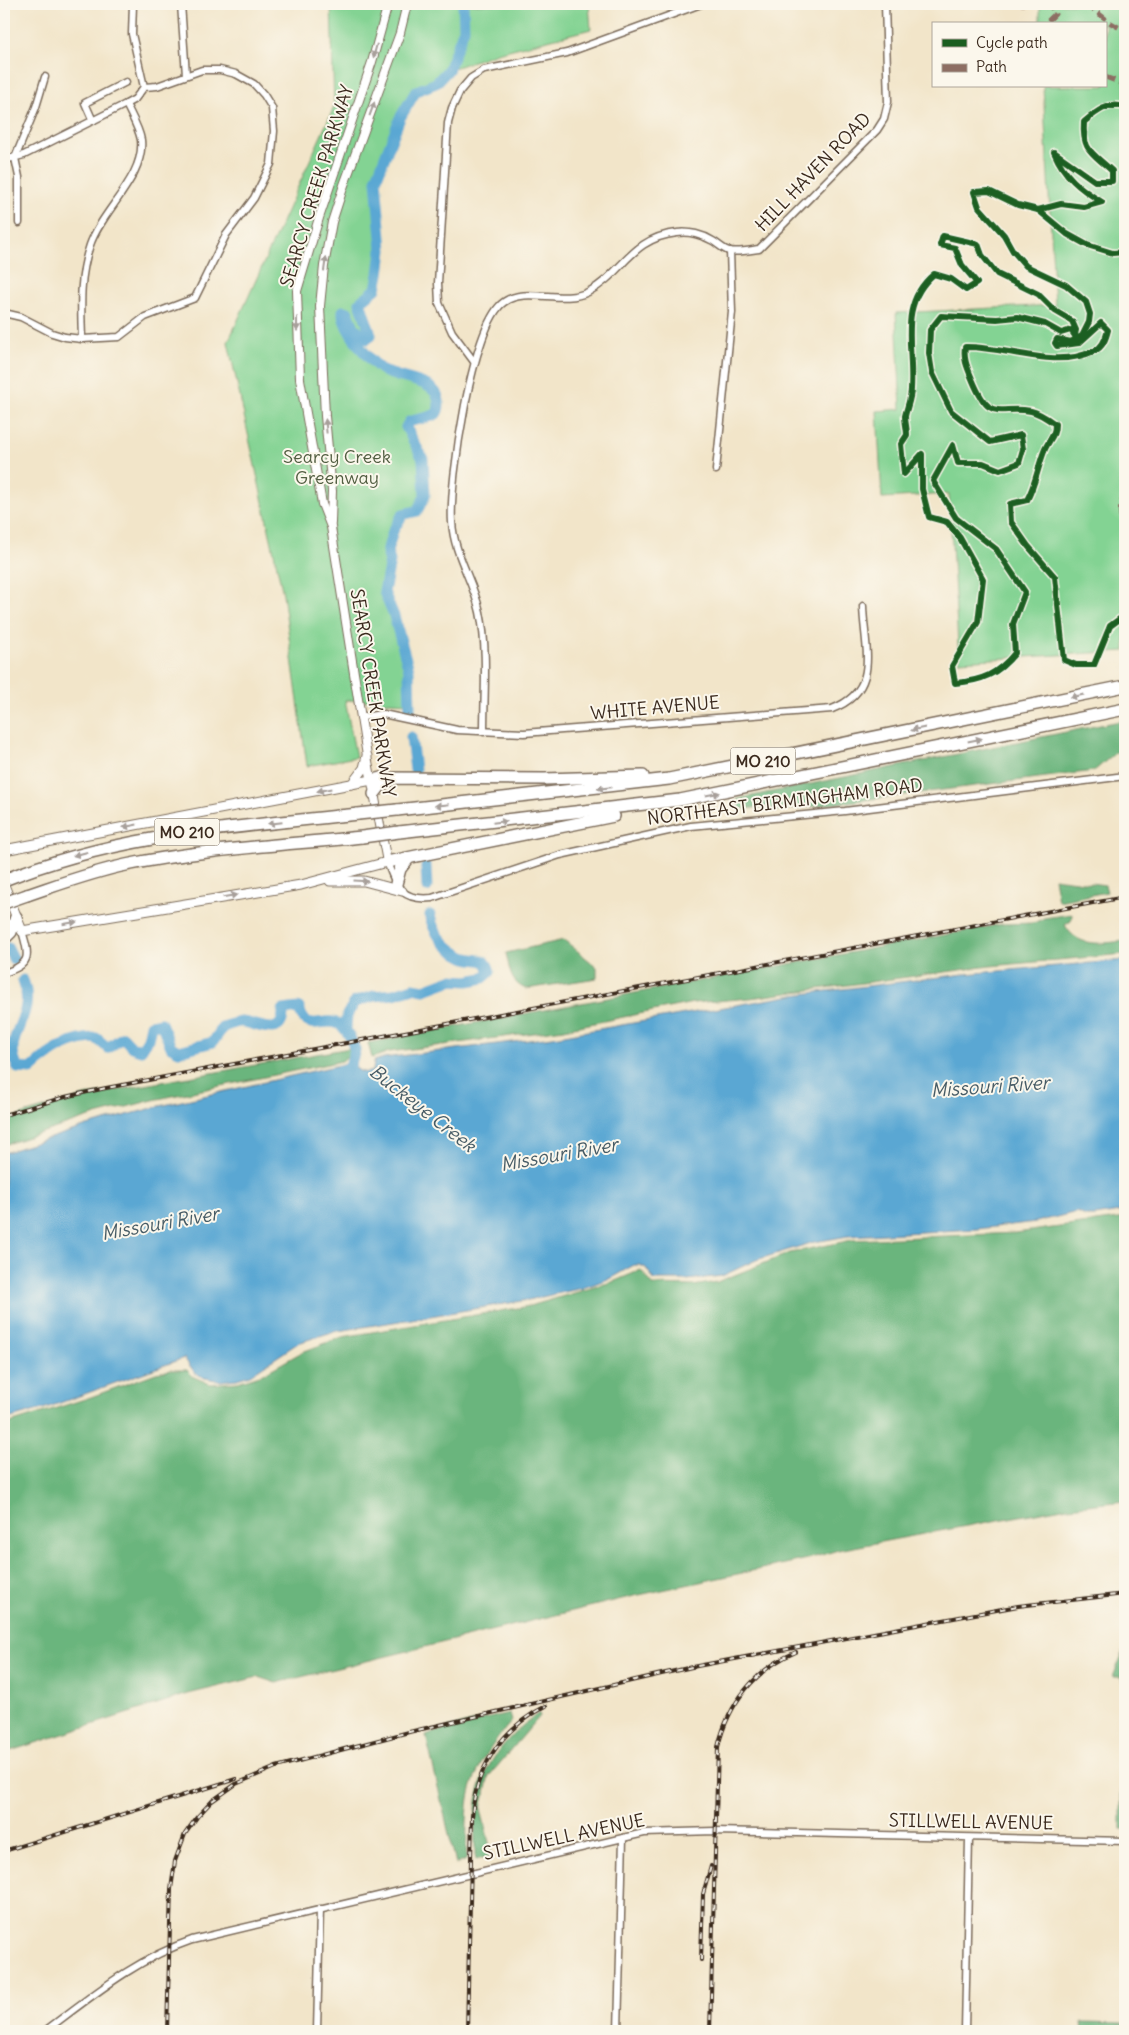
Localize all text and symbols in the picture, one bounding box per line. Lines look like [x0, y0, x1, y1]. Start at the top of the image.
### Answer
legend [932, 22, 1106, 88]
text: Cycle path [976, 33, 1048, 52]
one-way arrow [371, 43, 379, 58]
text: Path [976, 57, 1007, 76]
street label: SEARCY CREEK PARKWAY [275, 82, 358, 290]
one-way arrow [368, 101, 376, 116]
street label: HILL HAVEN ROAD [750, 107, 875, 236]
one-way arrow [321, 256, 329, 272]
one-way arrow [293, 316, 301, 332]
one-way arrow [322, 418, 330, 434]
park label: Searcy Creek Greenway [283, 445, 391, 489]
street label: SEARCY CREEK PARKWAY [346, 587, 401, 799]
street label: WHITE AVENUE [589, 690, 721, 725]
one-way arrow [1070, 692, 1085, 700]
one-way arrow [910, 725, 926, 733]
one-way arrow [968, 736, 983, 744]
road number: MO 210 [730, 748, 796, 774]
street label: NORTHEAST BIRMINGHAM ROAD [646, 773, 924, 830]
one-way arrow [596, 784, 612, 792]
one-way arrow [316, 786, 332, 794]
one-way arrow [705, 789, 721, 797]
one-way arrow [434, 801, 450, 809]
one-way arrow [492, 818, 508, 826]
road number: MO 210 [154, 819, 220, 846]
one-way arrow [267, 819, 283, 827]
one-way arrow [122, 822, 138, 830]
one-way arrow [73, 850, 88, 858]
one-way arrow [353, 877, 369, 885]
one-way arrow [223, 892, 239, 900]
one-way arrow [62, 919, 78, 927]
water label: Buckeye Creek [365, 1059, 482, 1158]
water label: Missouri River [930, 1070, 1052, 1102]
water label: Missouri River [498, 1131, 622, 1176]
water label: Missouri River [99, 1200, 223, 1245]
street label: STILLWELL AVENUE [481, 1808, 647, 1865]
street label: STILLWELL AVENUE [889, 1809, 1053, 1834]

